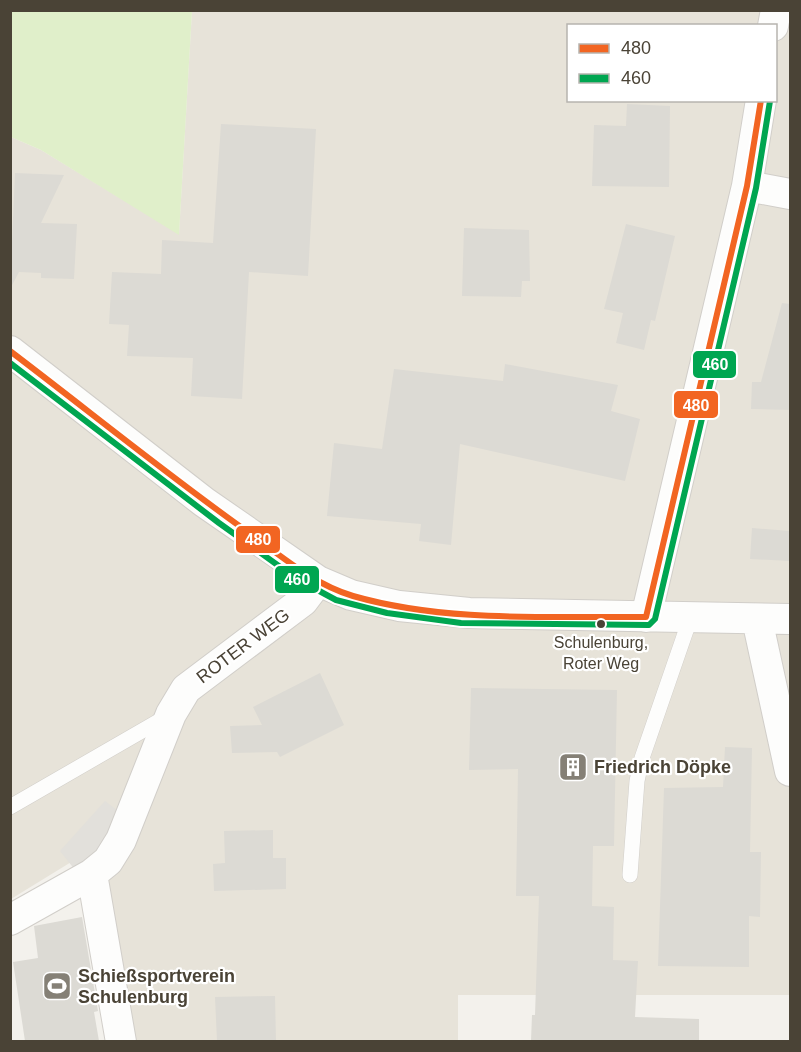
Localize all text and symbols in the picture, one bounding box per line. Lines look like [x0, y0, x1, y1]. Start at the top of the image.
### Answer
legend [567, 24, 777, 102]
text: 480 [621, 38, 651, 58]
text: 460 [621, 68, 651, 88]
line badge: 460 [692, 350, 737, 379]
text: 460 [702, 356, 728, 373]
line badge: 480 [673, 390, 719, 419]
text: 480 [683, 397, 709, 414]
line badge: 480 [235, 525, 281, 554]
text: 480 [245, 531, 271, 548]
line badge: 460 [274, 565, 320, 594]
text: 460 [284, 571, 310, 588]
street label: ROTER WEG [193, 605, 293, 687]
marker: Schulenburg, Roter Weg [595, 618, 607, 630]
place label: Schulenburg, Roter Weg [554, 634, 648, 672]
building icon: Friedrich Döpke [557, 751, 589, 783]
place label: Friedrich Döpke [594, 757, 731, 777]
place label: Schießsportverein Schulenburg [78, 966, 235, 1007]
sports icon: Schießsportverein Schulenburg [41, 970, 73, 1002]

